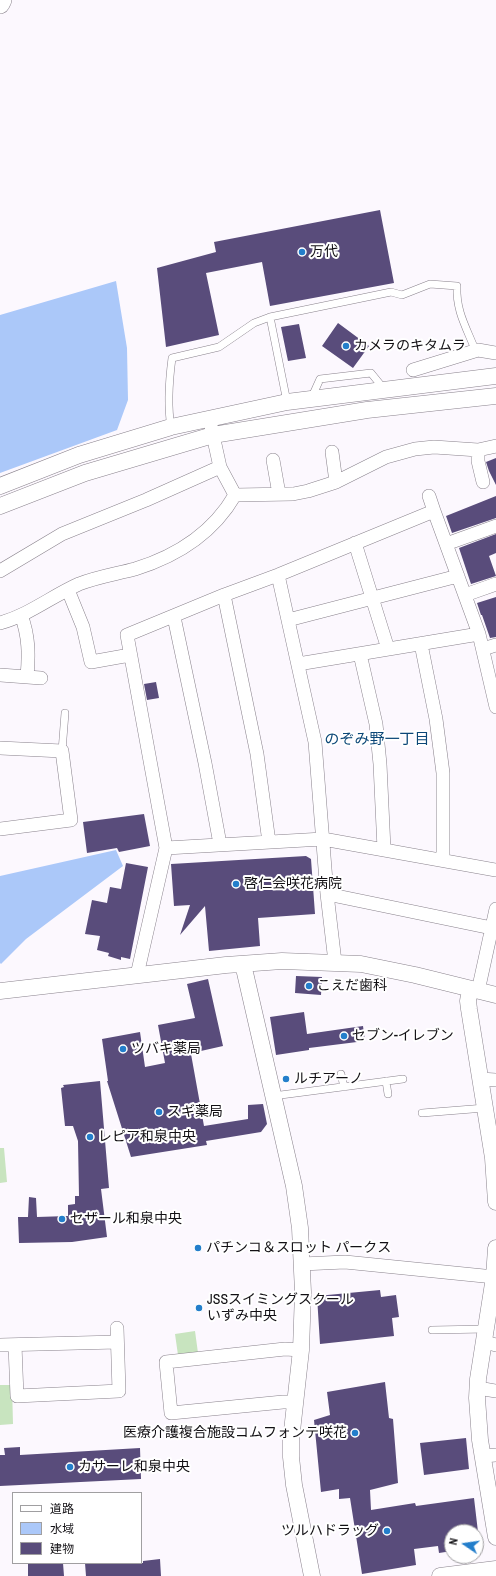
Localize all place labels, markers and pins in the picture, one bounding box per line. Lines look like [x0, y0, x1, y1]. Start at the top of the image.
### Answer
place label: 万代 [310, 244, 338, 260]
marker: 万代 [297, 247, 307, 257]
place label: カメラのキタムラ [354, 338, 466, 354]
marker: カメラのキタムラ [341, 341, 351, 351]
place label: 啓仁会咲花病院 [244, 876, 342, 892]
marker: 啓仁会咲花病院 [231, 879, 241, 889]
place label: こえだ歯科 [317, 978, 387, 994]
marker: こえだ歯科 [304, 981, 314, 991]
place label: セブン-イレブン [352, 1028, 454, 1044]
marker: セブン-イレブン [339, 1031, 349, 1041]
place label: ツバキ薬局 [131, 1041, 201, 1057]
marker: ツバキ薬局 [118, 1044, 128, 1054]
place label: ルチアーノ [294, 1071, 363, 1087]
marker: ルチアーノ [281, 1074, 291, 1084]
place label: スギ薬局 [167, 1104, 223, 1120]
marker: スギ薬局 [154, 1107, 164, 1117]
place label: レピア和泉中央 [98, 1129, 196, 1145]
marker: レピア和泉中央 [85, 1132, 95, 1142]
place label: セザール和泉中央 [70, 1211, 182, 1227]
marker: セザール和泉中央 [57, 1214, 67, 1224]
place label: パチンコ＆スロット パークス [206, 1240, 391, 1256]
marker: パチンコ＆スロット パークス [193, 1243, 203, 1253]
place label: JSSスイミングスクール いずみ中央 [207, 1292, 354, 1324]
marker: JSSスイミングスクール いずみ中央 [194, 1303, 204, 1313]
place label: 医療介護複合施設コムフォンテ咲花 [123, 1425, 347, 1441]
marker: 医療介護複合施設コムフォンテ咲花 [350, 1428, 360, 1438]
place label: カサーレ和泉中央 [78, 1459, 190, 1475]
marker: カサーレ和泉中央 [65, 1462, 75, 1472]
place label: ツルハドラッグ [281, 1523, 379, 1539]
marker: ツルハドラッグ [382, 1526, 392, 1536]

